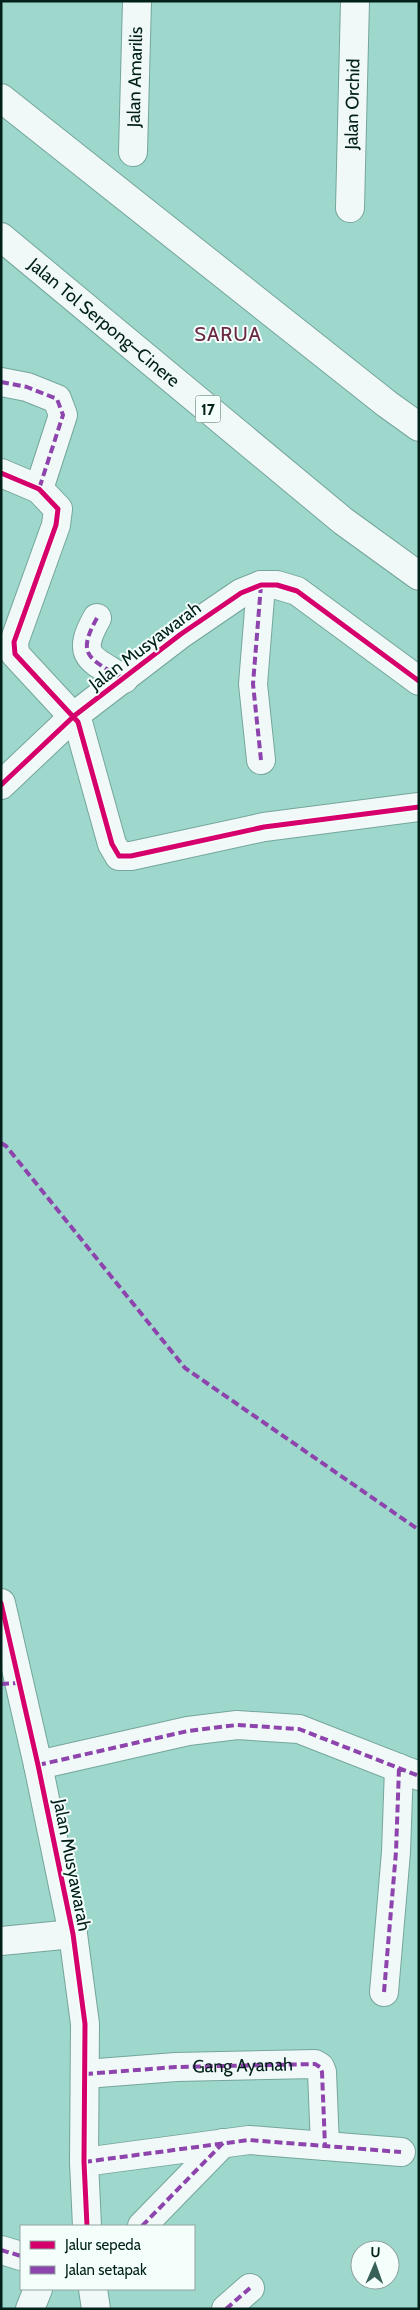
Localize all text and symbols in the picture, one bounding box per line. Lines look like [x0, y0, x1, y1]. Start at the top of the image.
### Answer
street label: Jalan Amarilis [123, 26, 147, 129]
street label: Jalan Orchid [340, 58, 365, 151]
street label: Jalan Tol Serpong–Cinere [23, 253, 184, 392]
district label: SARUA [194, 322, 262, 346]
road number: 17 [196, 396, 220, 422]
street label: Jalan Musyawarah [84, 597, 205, 696]
street label: Jalan Musyawarah [48, 1796, 96, 1933]
street label: Gang Ayanah [192, 2053, 293, 2078]
legend [20, 2225, 195, 2290]
text: Jalur sepeda [64, 2236, 142, 2254]
north arrow [350, 2240, 400, 2290]
text: U [370, 2243, 381, 2261]
text: Jalan setapak [64, 2261, 147, 2279]

